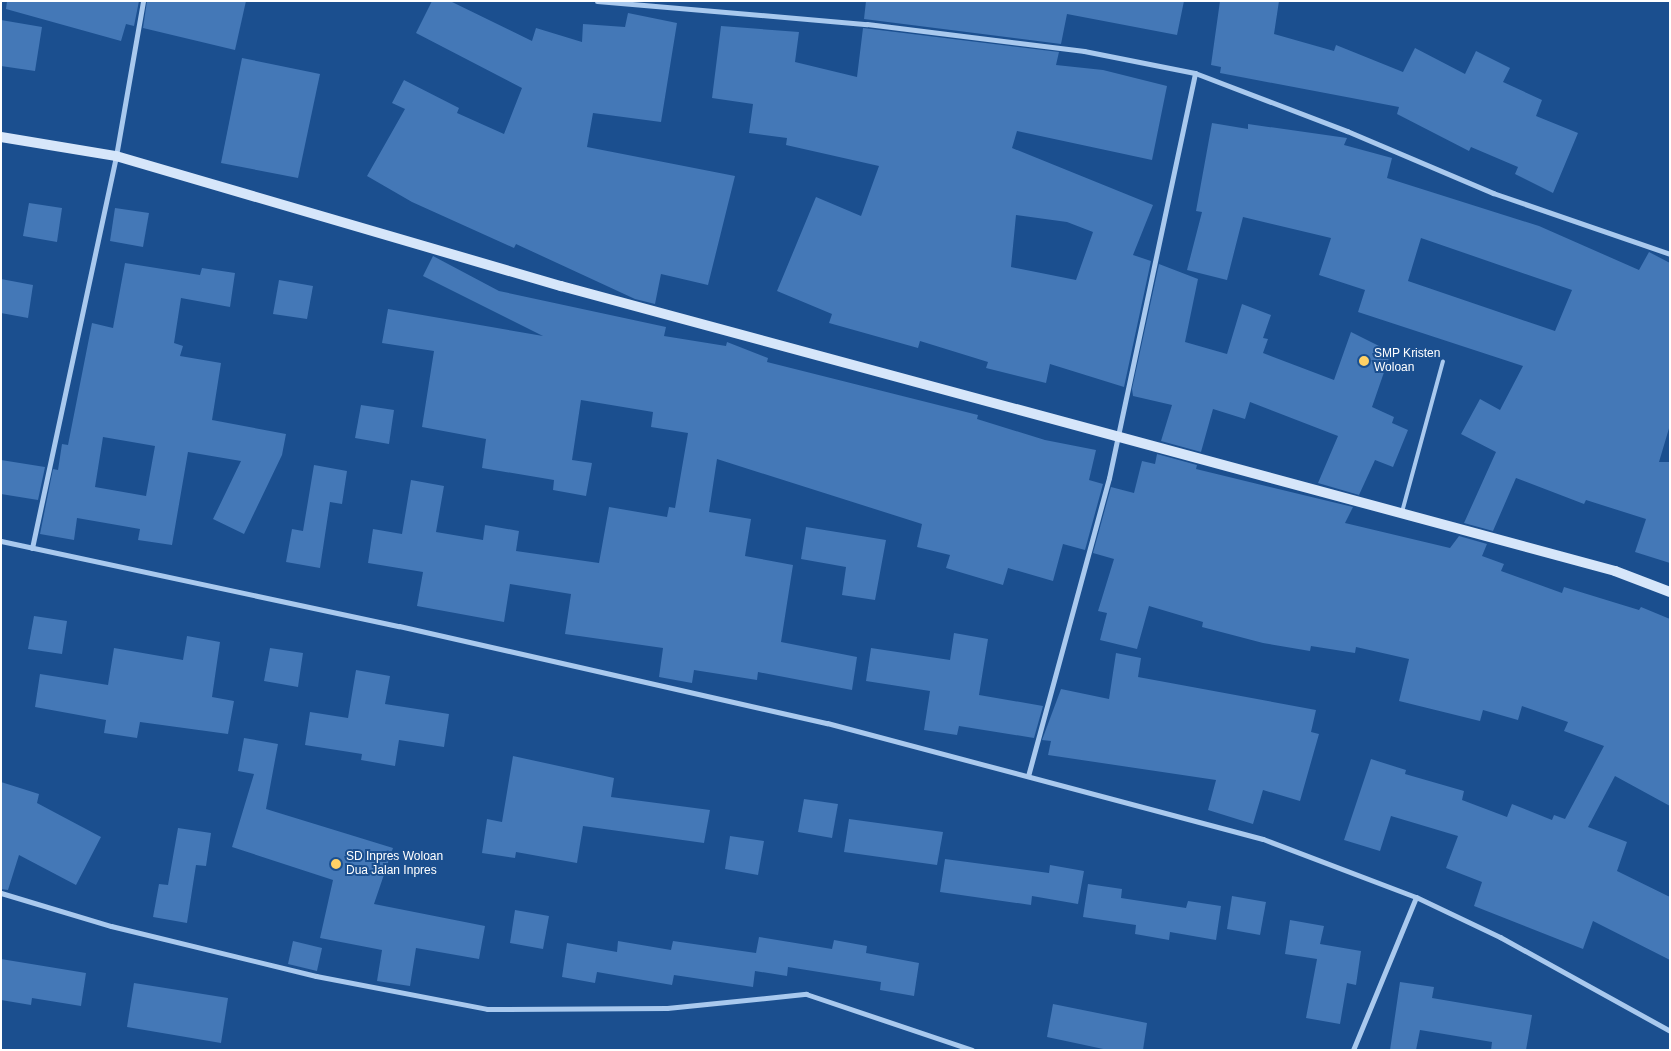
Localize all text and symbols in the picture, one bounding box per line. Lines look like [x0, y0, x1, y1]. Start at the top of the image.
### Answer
place label: SMP Kristen Woloan [1374, 347, 1441, 375]
marker: SMP Kristen Woloan [1358, 355, 1370, 367]
place label: SD Inpres Woloan Dua Jalan Inpres [346, 850, 443, 878]
marker: SD Inpres Woloan Dua Jalan Inpres [330, 858, 342, 870]

